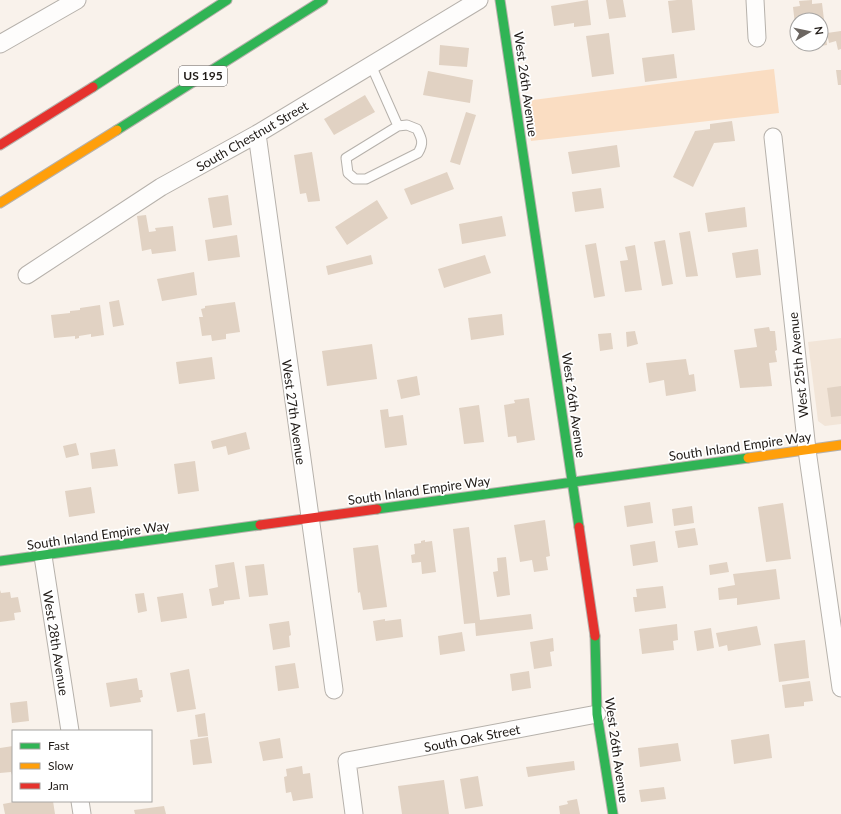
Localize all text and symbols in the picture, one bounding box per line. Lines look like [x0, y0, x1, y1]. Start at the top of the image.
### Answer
north arrow [789, 12, 829, 52]
text: N [812, 25, 826, 36]
street label: West 26th Avenue [511, 30, 541, 138]
road number: US 195 [179, 66, 227, 86]
street label: South Chestnut Street [193, 97, 311, 175]
street label: West 25th Avenue [784, 311, 812, 419]
street label: West 26th Avenue [559, 351, 589, 459]
street label: West 27th Avenue [279, 358, 309, 466]
street label: South Inland Empire Way [668, 428, 813, 464]
street label: South Inland Empire Way [347, 472, 492, 508]
street label: South Inland Empire Way [26, 517, 171, 553]
street label: West 28th Avenue [40, 589, 72, 697]
street label: West 26th Avenue [602, 696, 632, 804]
street label: South Oak Street [423, 721, 522, 755]
legend [12, 730, 152, 802]
text: Fast [48, 738, 70, 753]
text: Slow [48, 758, 74, 773]
text: Jam [48, 778, 69, 793]

